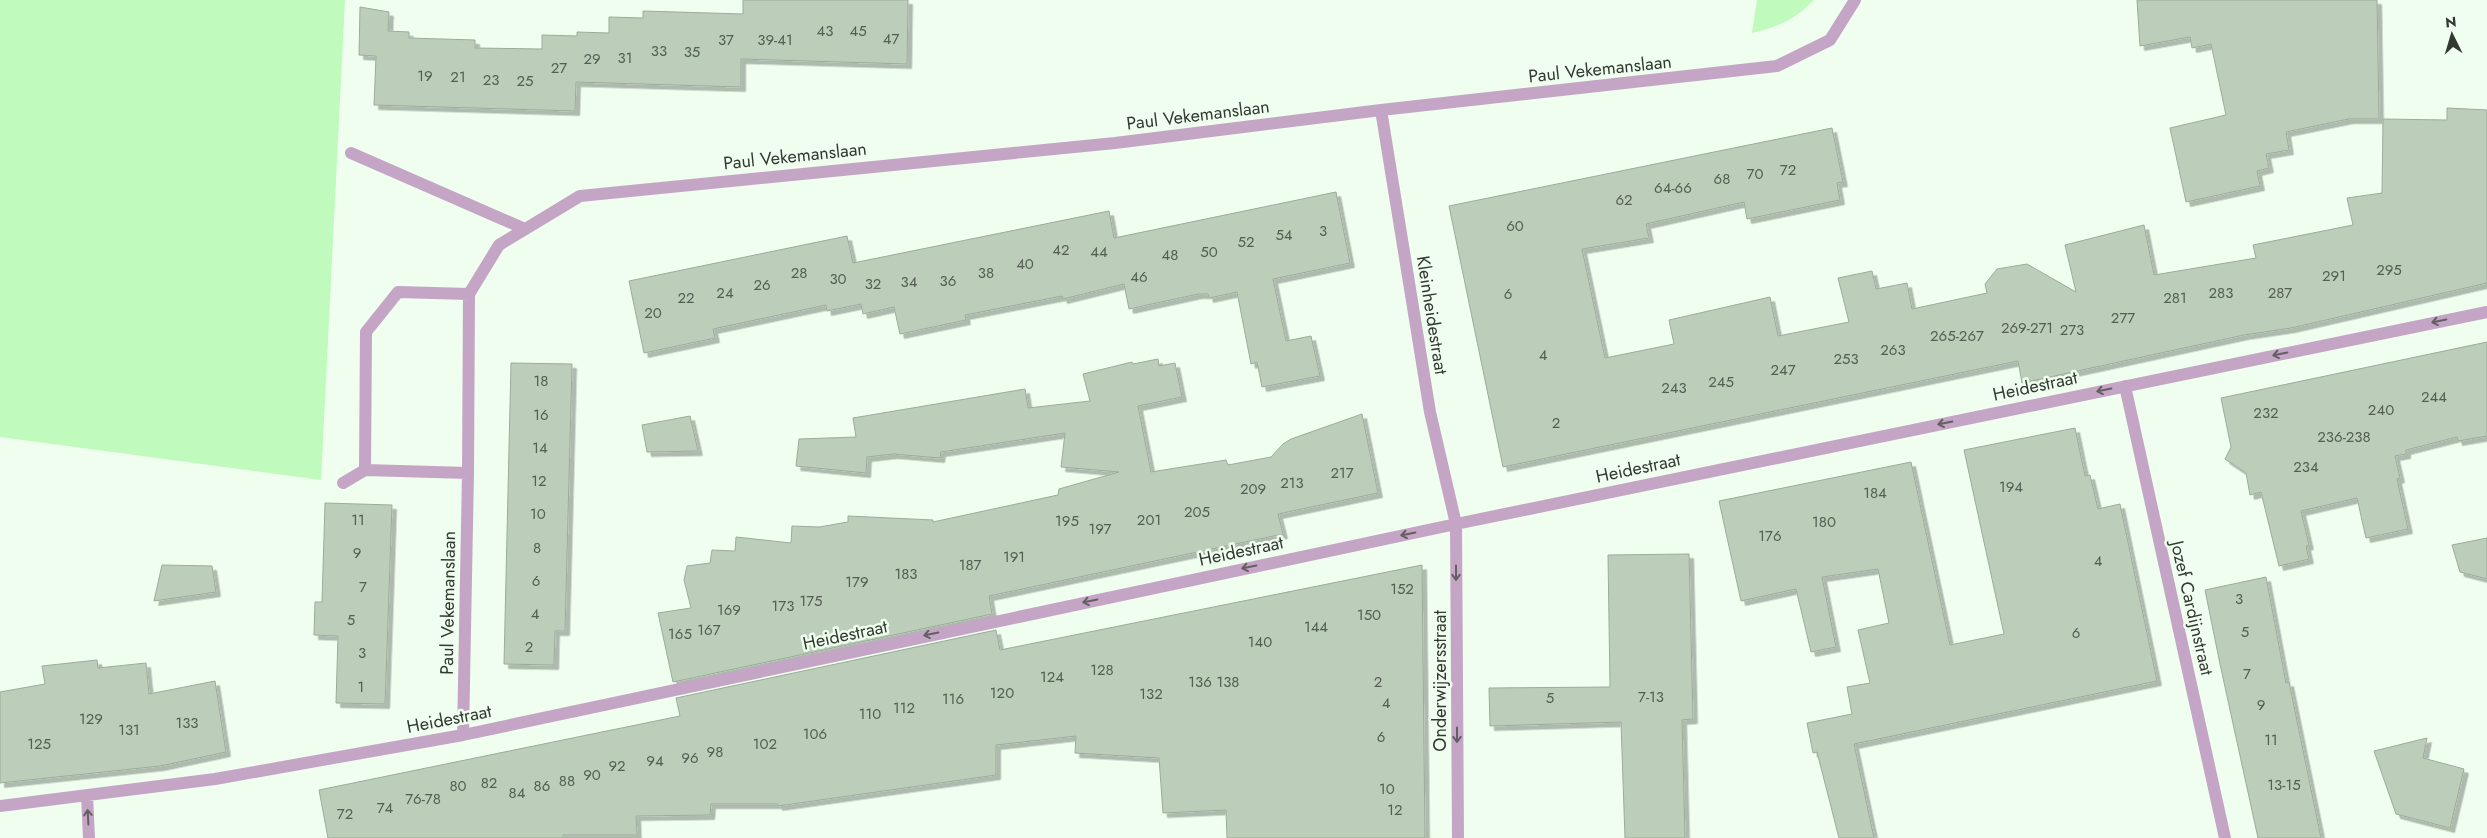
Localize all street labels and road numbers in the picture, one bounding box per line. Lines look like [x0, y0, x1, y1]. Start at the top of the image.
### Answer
street label: Paul Vekemanslaan [1527, 49, 1673, 89]
street label: Paul Vekemanslaan [1125, 93, 1271, 137]
street label: Paul Vekemanslaan [722, 136, 868, 176]
street label: Kleinheidestraat [1410, 254, 1454, 377]
street label: Heidestraat [1990, 364, 2080, 408]
street label: Heidestraat [1593, 446, 1683, 490]
street label: Heidestraat [1196, 529, 1286, 573]
street label: Paul Vekemanslaan [434, 531, 462, 675]
street label: Jozef Cardijnstraat [2163, 536, 2220, 678]
street label: Onderwijzersstraat [1427, 610, 1453, 752]
street label: Heidestraat [800, 613, 890, 657]
street label: Heidestraat [404, 698, 494, 740]

